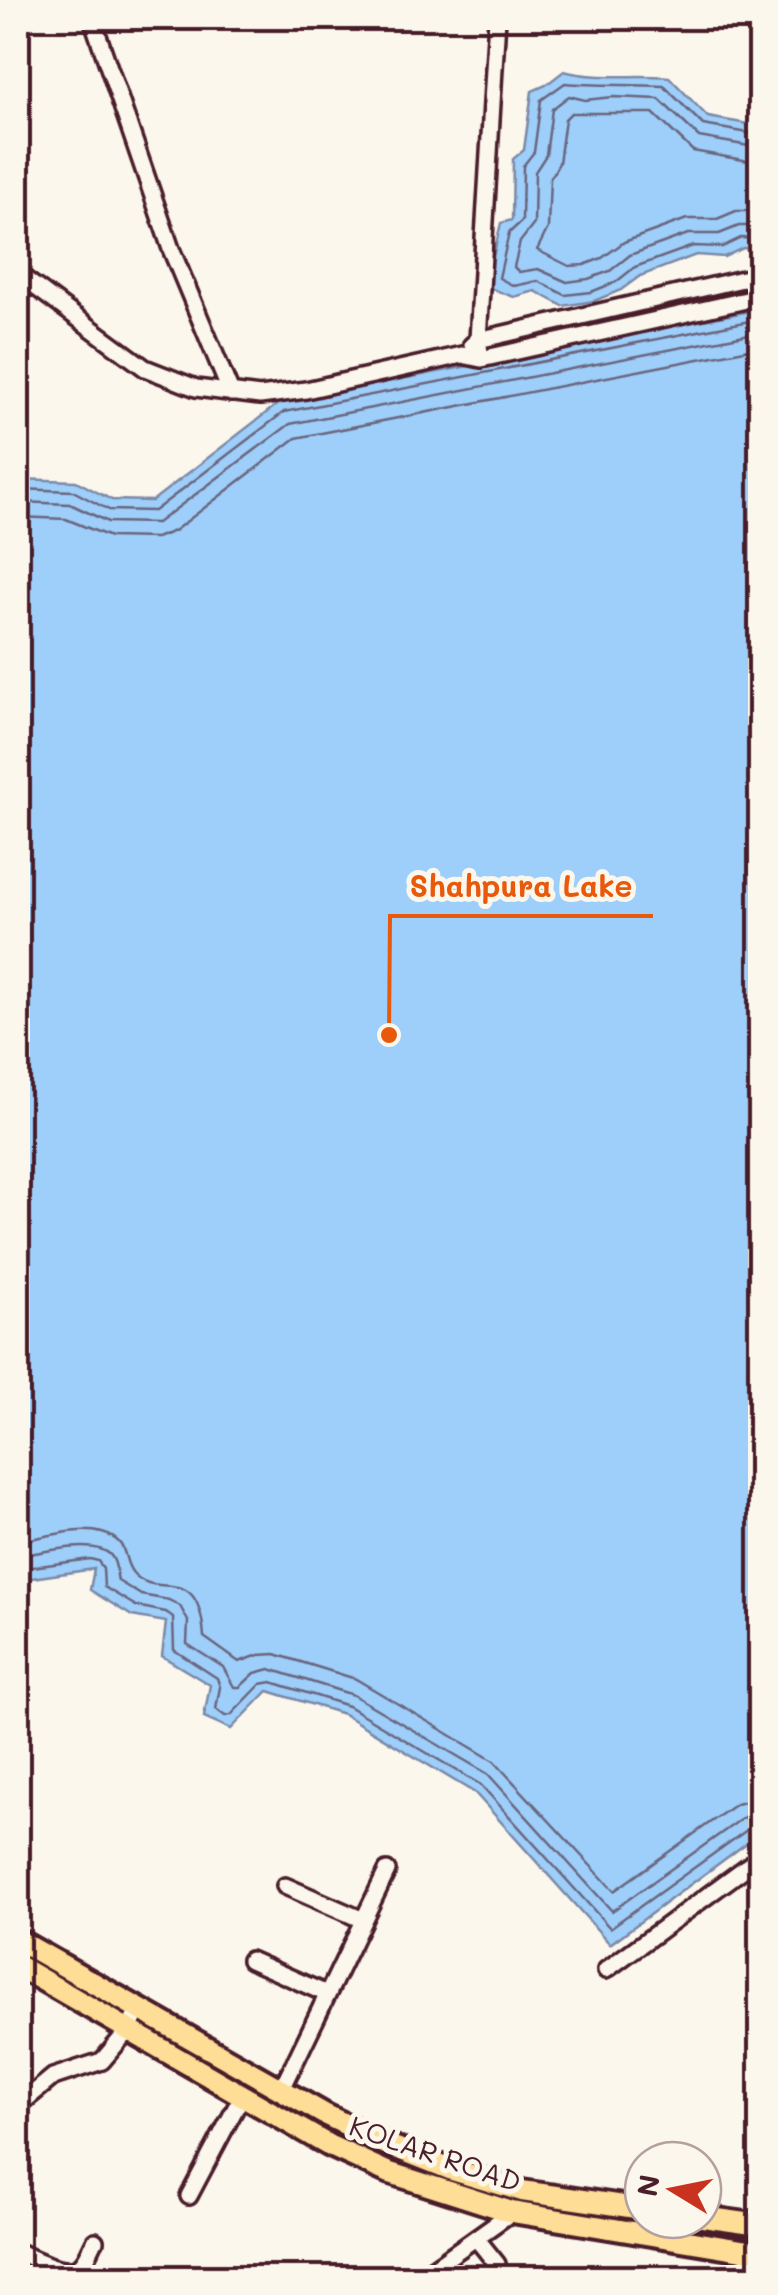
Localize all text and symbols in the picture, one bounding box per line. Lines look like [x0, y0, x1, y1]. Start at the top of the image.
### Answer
callout: Shahpura Lake [390, 856, 653, 916]
text: Shahpura Lake [410, 865, 632, 905]
street label: KOLAR ROAD [345, 2107, 526, 2199]
north arrow [623, 2140, 723, 2240]
text: N [628, 2172, 667, 2199]

